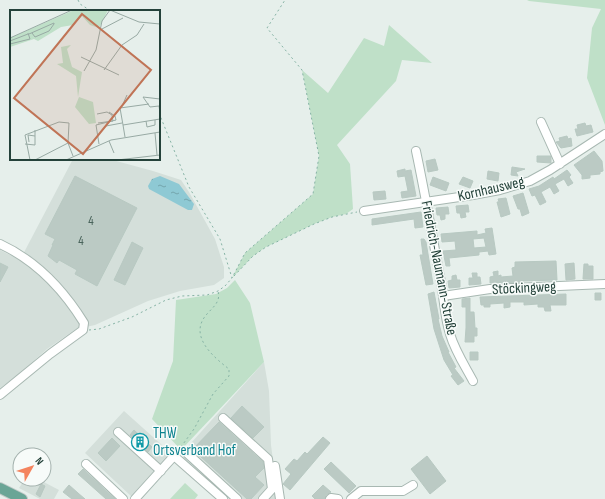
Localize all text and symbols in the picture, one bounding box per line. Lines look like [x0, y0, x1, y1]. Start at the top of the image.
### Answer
inset map [10, 10, 160, 160]
street label: Kornhausweg [456, 172, 526, 206]
street label: Friedrich-Naumann-Straße [417, 199, 461, 337]
house number: 4 [88, 213, 94, 229]
house number: 4 [78, 233, 84, 249]
street label: Stöckingweg [491, 277, 557, 299]
place label: THW Ortsverband Hof [153, 424, 237, 460]
building icon: THW Ortsverband Hof [130, 432, 150, 452]
north arrow [12, 447, 52, 487]
text: N [32, 455, 46, 467]

